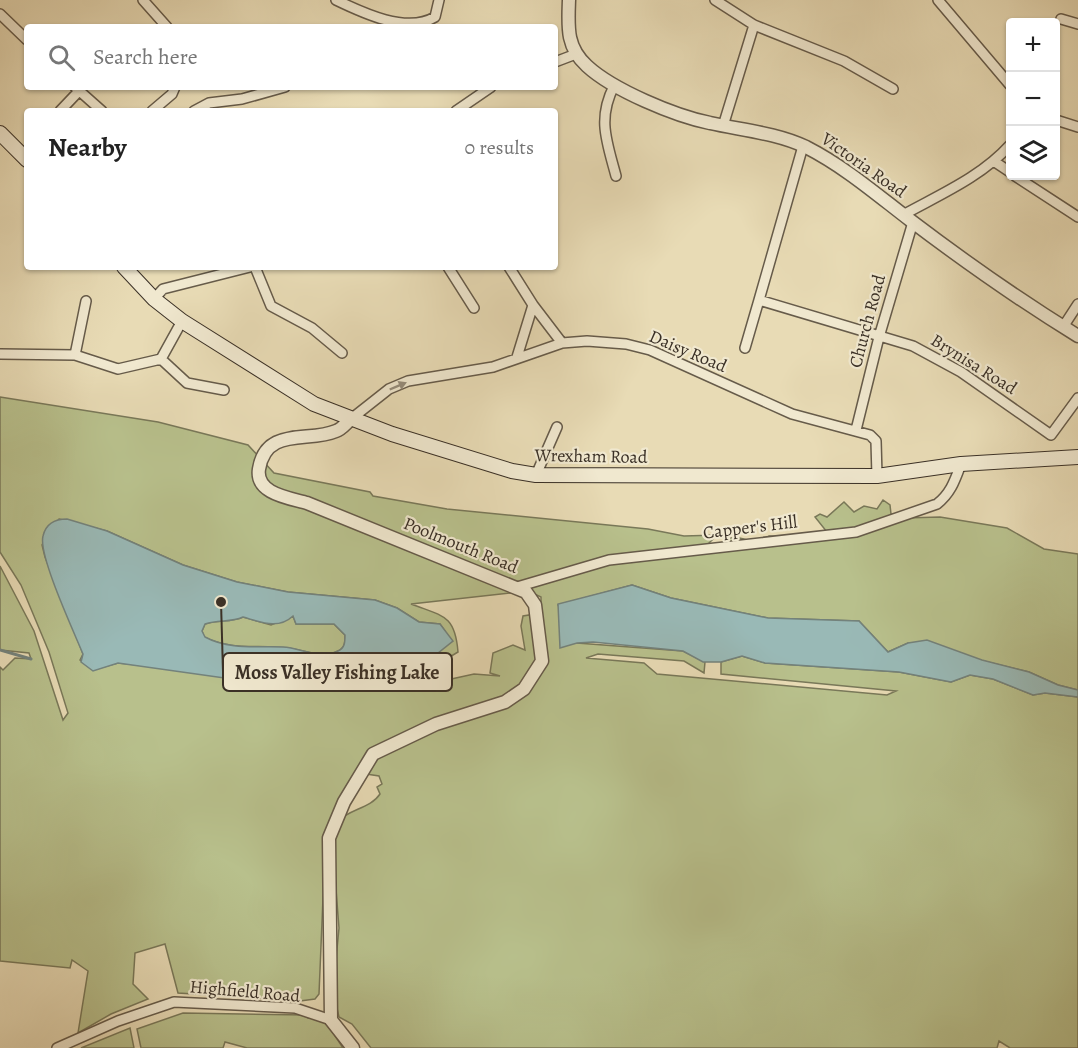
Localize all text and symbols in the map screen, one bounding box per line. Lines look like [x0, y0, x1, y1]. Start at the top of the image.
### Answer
map controls [1006, 18, 1060, 180]
button: + [1006, 18, 1060, 72]
search box [24, 24, 558, 90]
icon: search [45, 41, 78, 74]
text: Search here [93, 42, 198, 72]
button: − [1006, 72, 1060, 126]
street label: Victoria Road [816, 126, 912, 203]
button: layers [1006, 126, 1060, 180]
text: Nearby [48, 130, 127, 165]
text: 0 results [465, 134, 534, 161]
street label: Church Road [843, 271, 891, 370]
street label: Daisy Road [645, 324, 731, 378]
street label: Brynisa Road [926, 328, 1022, 400]
one-way arrow [389, 381, 407, 390]
street label: Wrexham Road [533, 443, 648, 469]
street label: Capper's Hill [701, 509, 799, 545]
street label: Poolmouth Road [400, 511, 522, 579]
callout: Moss Valley Fishing Lake [223, 653, 452, 691]
text: Moss Valley Fishing Lake [234, 659, 440, 686]
street label: Highfield Road [189, 974, 302, 1008]

